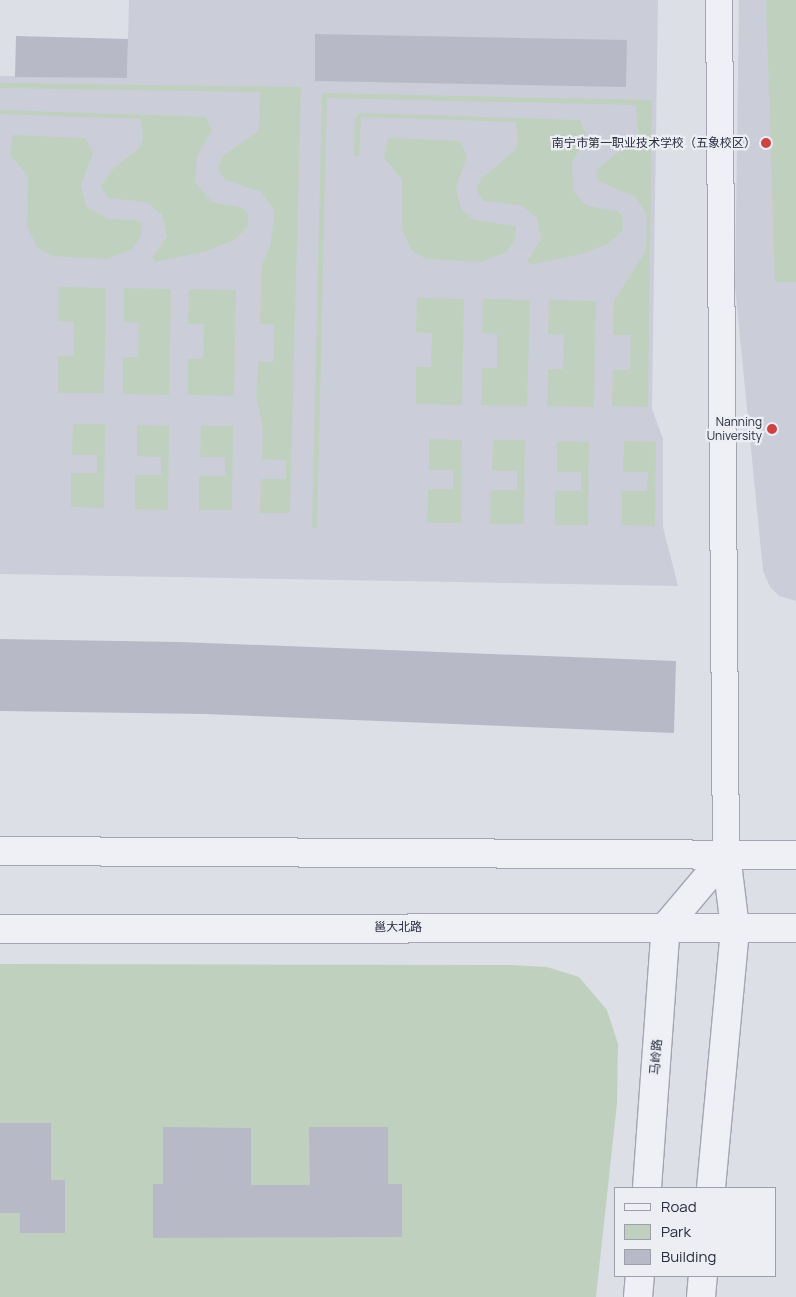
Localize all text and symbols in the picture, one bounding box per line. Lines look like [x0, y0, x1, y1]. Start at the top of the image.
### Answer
place label: 南宁市第一职业技术学校（五象校区） [552, 136, 756, 150]
marker: 南宁市第一职业技术学校（五象校区） [760, 137, 772, 149]
place label: Nanning University [707, 415, 762, 443]
marker: Nanning University [766, 423, 778, 435]
street label: 邕大北路 [374, 920, 422, 934]
street label: 马岭路 [648, 1039, 664, 1075]
legend [614, 1187, 776, 1277]
text: Road [661, 1196, 697, 1217]
text: Park [661, 1221, 691, 1242]
text: Building [661, 1246, 716, 1267]

